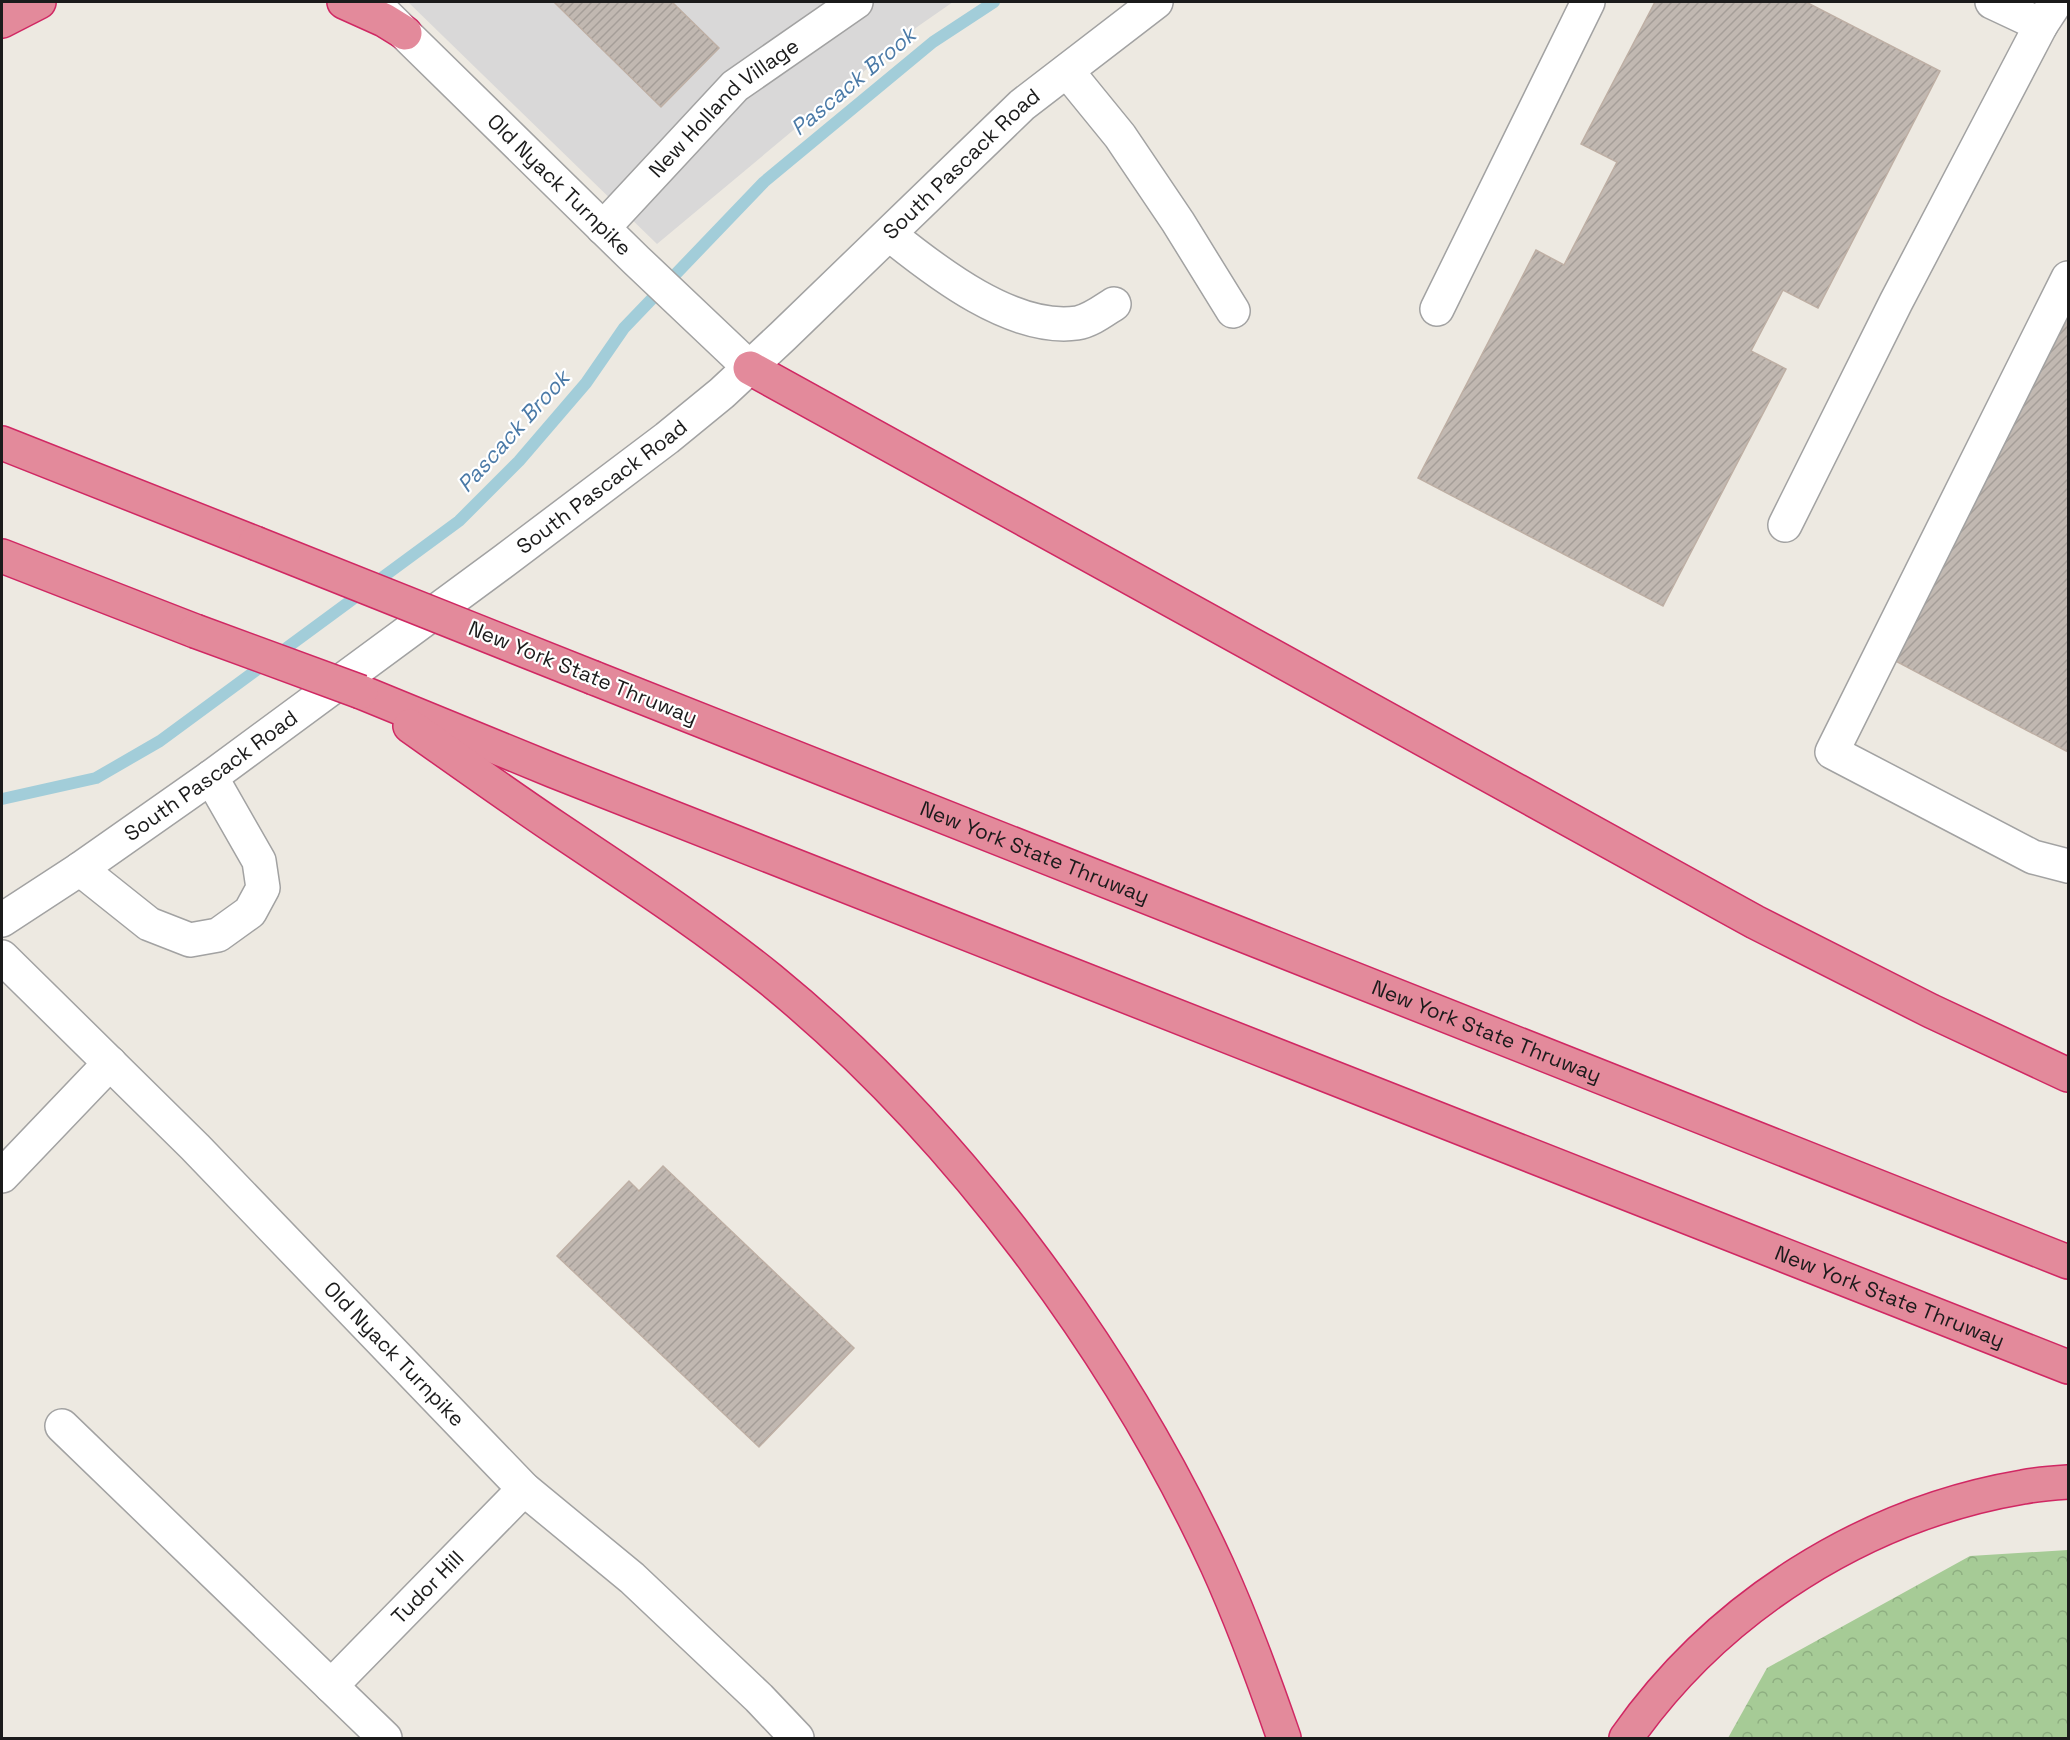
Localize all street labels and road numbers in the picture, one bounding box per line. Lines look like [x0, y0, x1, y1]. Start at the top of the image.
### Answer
street label: New Holland Village [643, 32, 804, 183]
street label: South Pascack Road [877, 82, 1045, 245]
street label: Old Nyack Turnpike [482, 108, 638, 261]
street label: South Pascack Road [511, 413, 692, 560]
street label: New York State Thruway [465, 614, 702, 731]
street label: South Pascack Road [119, 704, 303, 847]
street label: New York State Thruway [916, 795, 1154, 910]
street label: New York State Thruway [1368, 974, 1605, 1089]
street label: New York State Thruway [1771, 1239, 2009, 1354]
street label: Old Nyack Turnpike [318, 1275, 471, 1432]
street label: Tudor Hill [385, 1545, 469, 1630]

